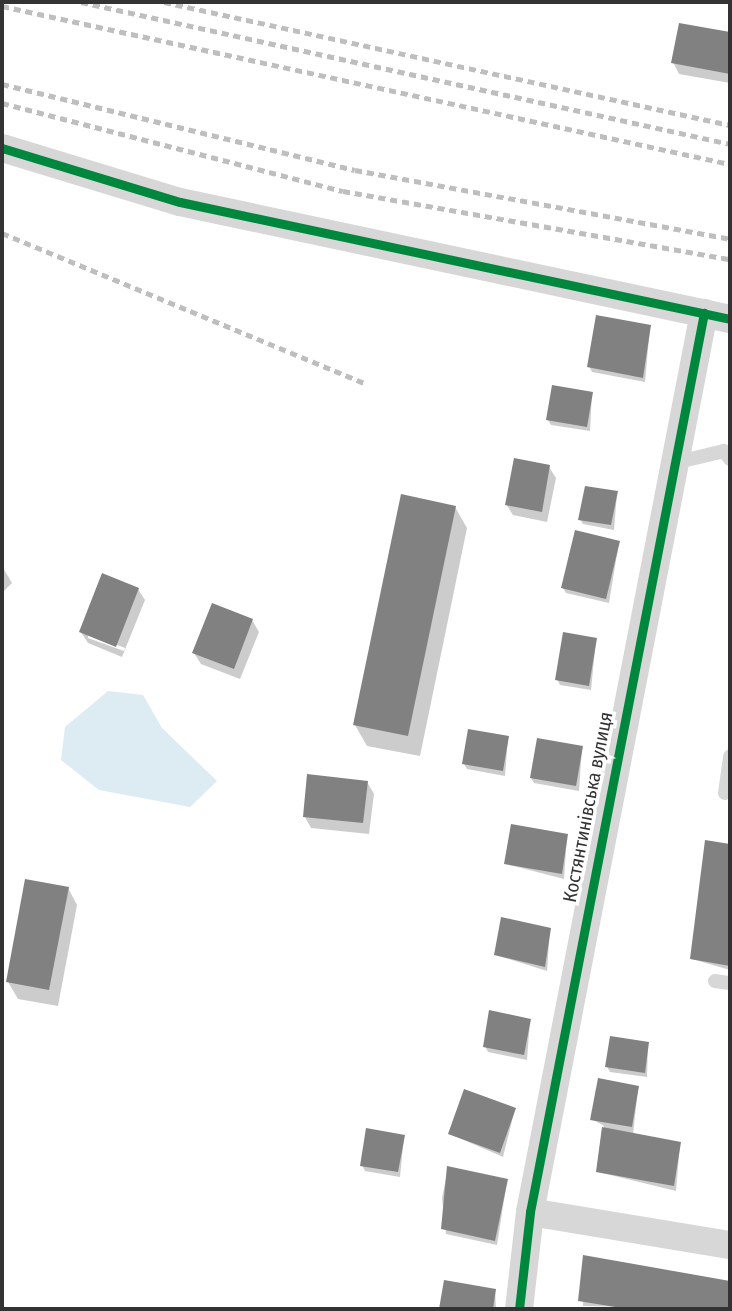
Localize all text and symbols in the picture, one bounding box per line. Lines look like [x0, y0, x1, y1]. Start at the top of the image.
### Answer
street label: Костянтинівська вулиця [558, 710, 618, 904]

